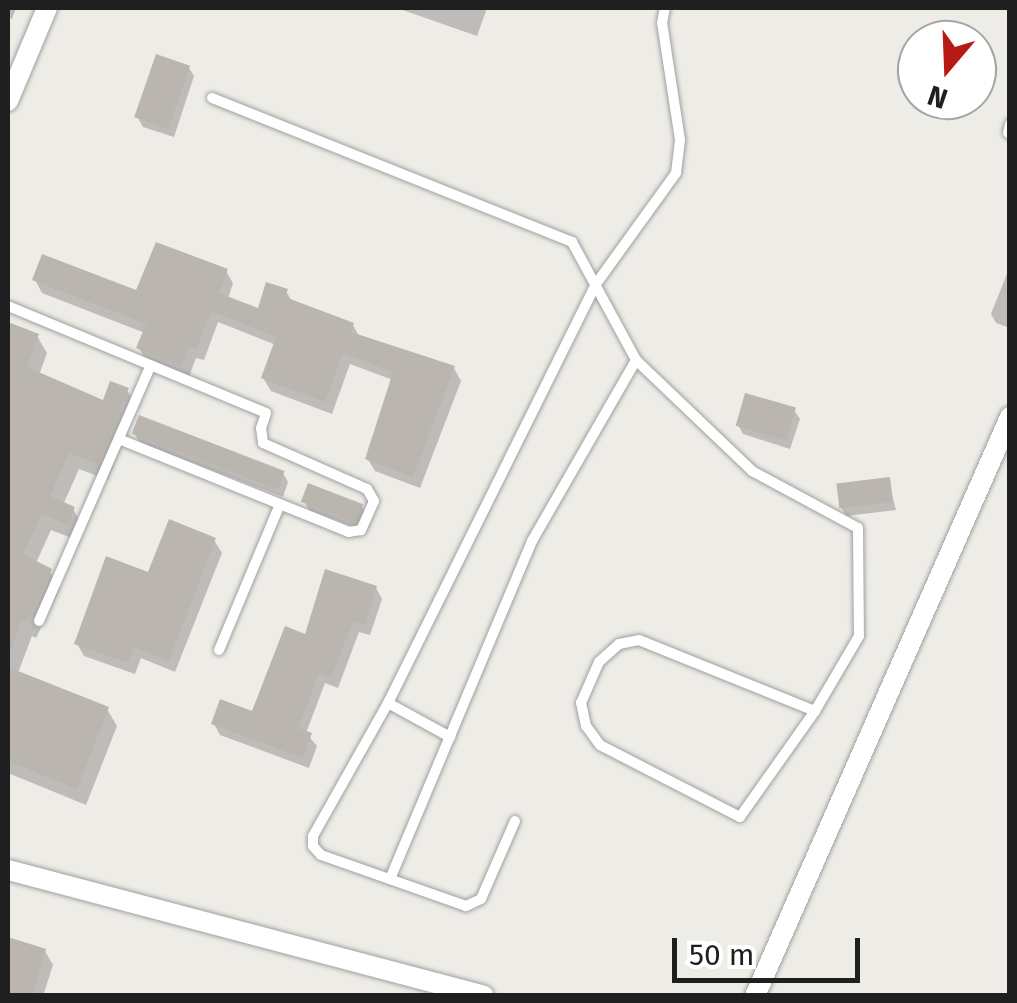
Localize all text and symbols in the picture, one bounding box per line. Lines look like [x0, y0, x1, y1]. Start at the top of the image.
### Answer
north arrow [897, 20, 997, 120]
text: N [924, 78, 952, 116]
scale bar [677, 918, 864, 980]
text: 50 m [689, 937, 754, 973]

